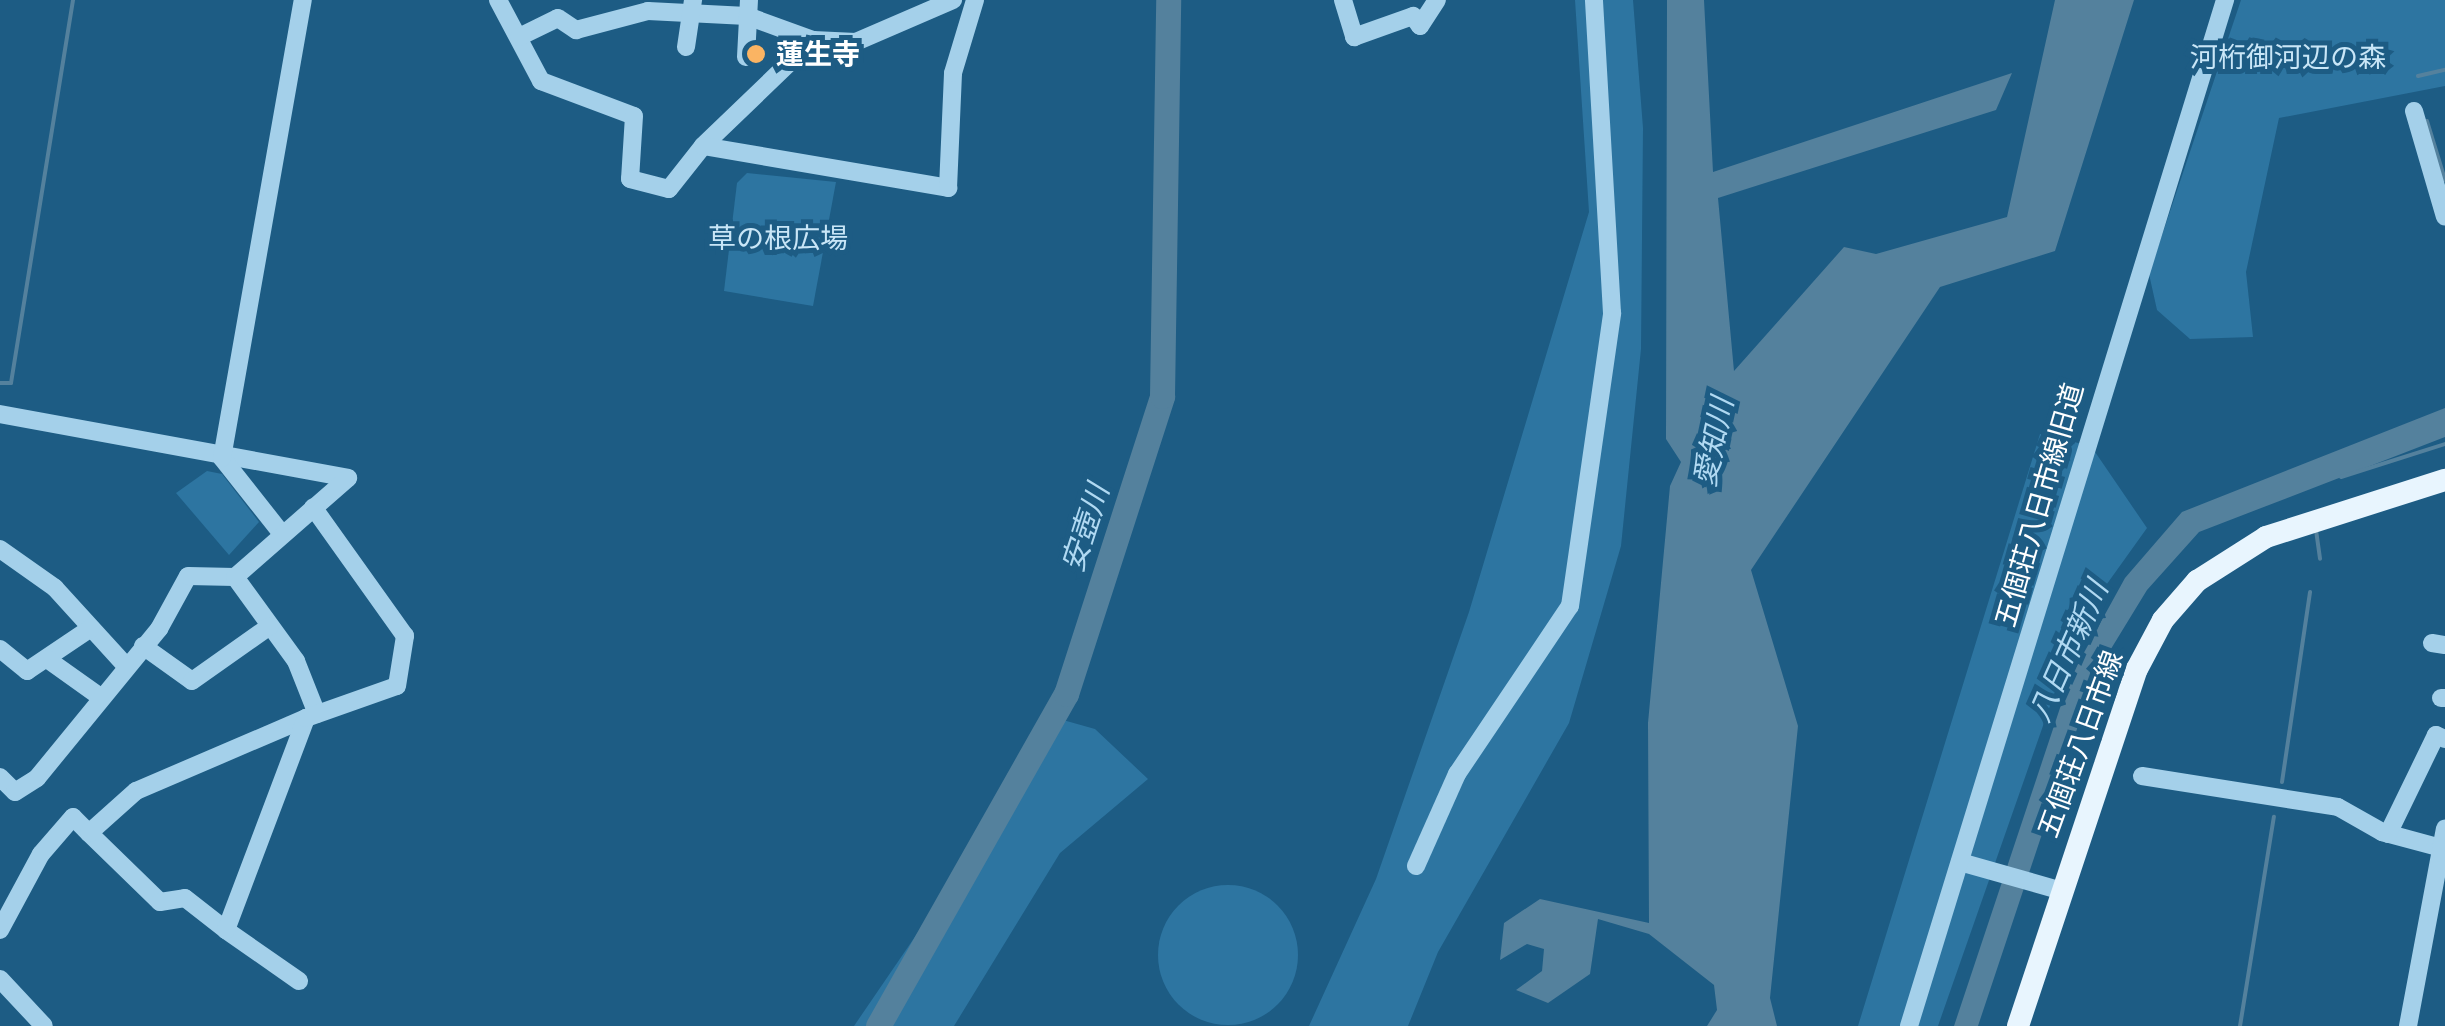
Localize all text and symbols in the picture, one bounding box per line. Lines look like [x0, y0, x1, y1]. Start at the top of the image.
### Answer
place label: 蓮生寺 [776, 37, 860, 71]
park label: 河桁御河辺の森 [2190, 40, 2386, 74]
marker: 蓮生寺 [745, 43, 767, 65]
park label: 草の根広場 [708, 221, 848, 255]
street label: 五個荘八日市線旧道 [1988, 379, 2090, 631]
water label: 愛知川 [1686, 394, 1740, 490]
water label: 安壺川 [1054, 480, 1116, 576]
water label: 八日市新川 [2021, 575, 2115, 727]
street label: 五個荘八日市線 [2031, 646, 2129, 842]

